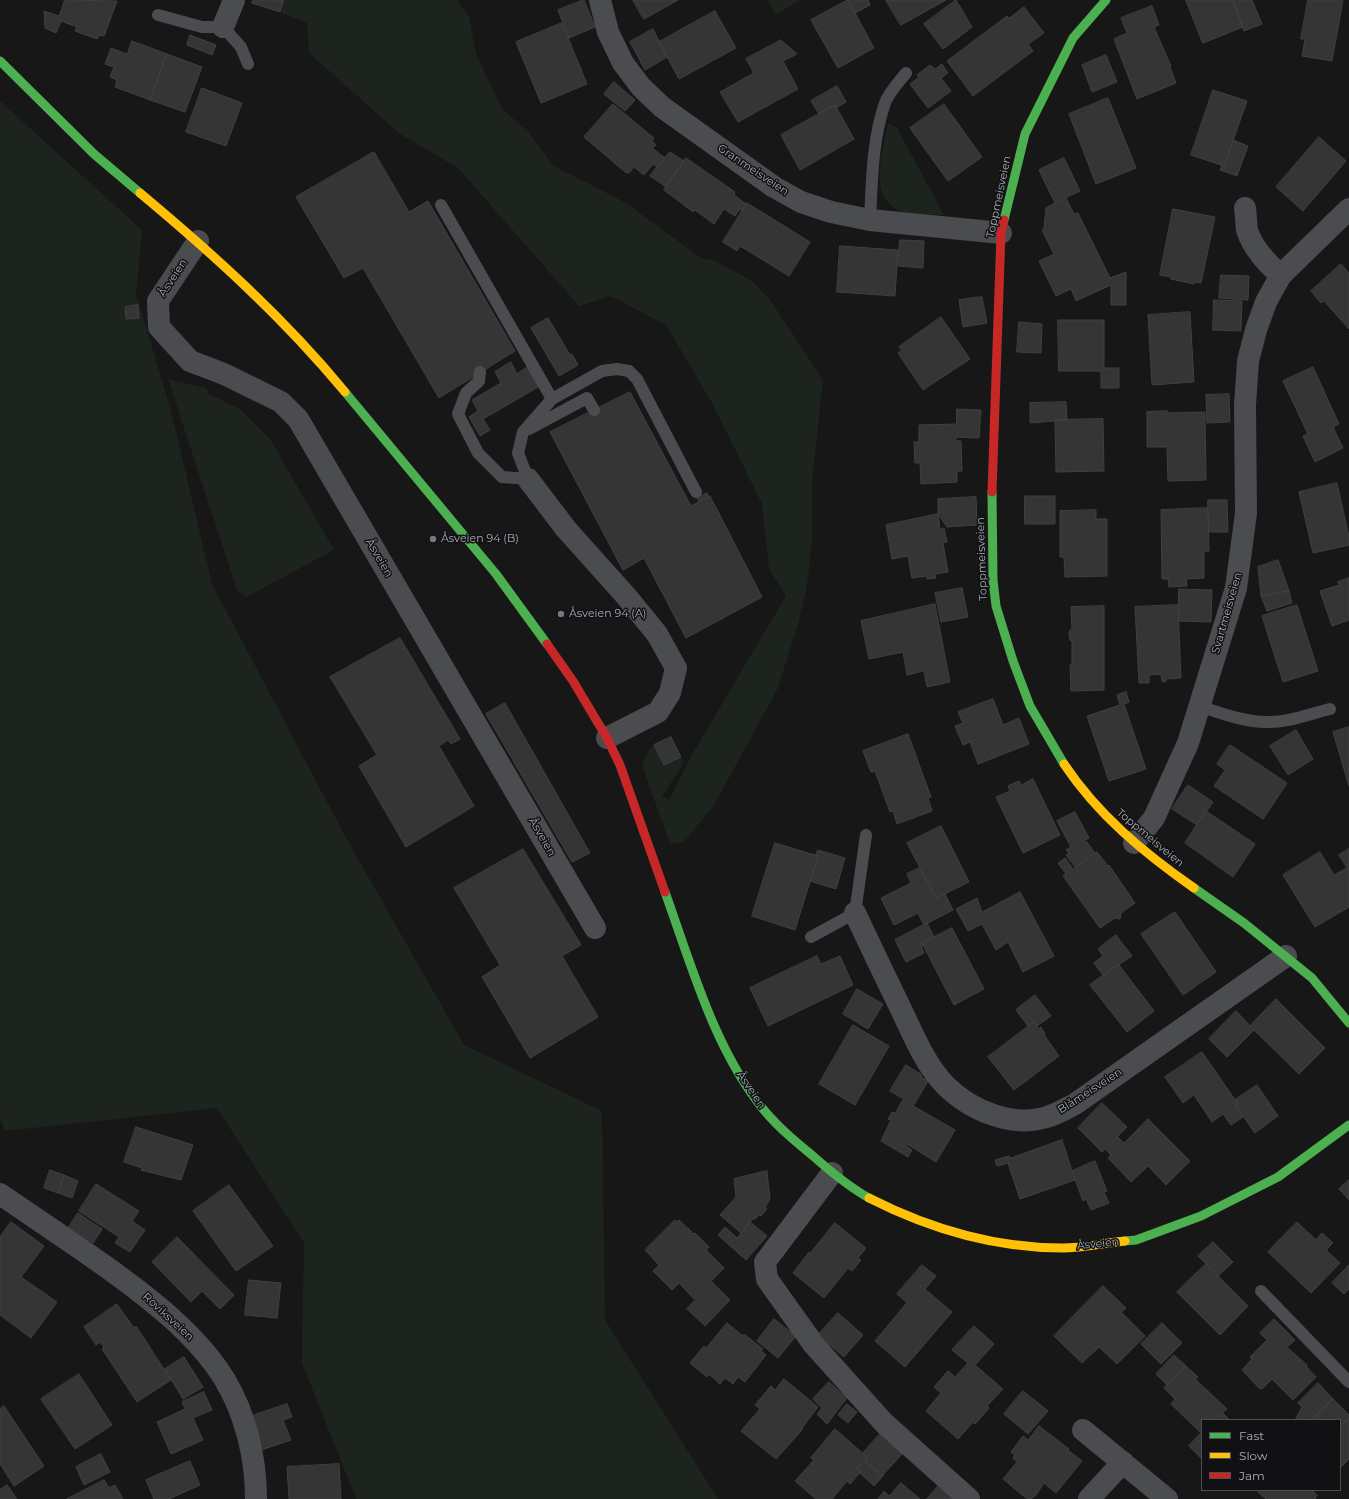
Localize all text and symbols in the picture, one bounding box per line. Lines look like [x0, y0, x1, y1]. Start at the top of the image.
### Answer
street label: Granmeisveien [715, 141, 791, 199]
street label: Toppmeisveien [984, 155, 1014, 239]
street label: Åsveien [156, 257, 190, 299]
street label: Toppmeisveien [974, 517, 990, 601]
place label: Åsveien 94 (B) [441, 532, 519, 546]
marker: Åsveien 94 (B) [428, 534, 438, 544]
street label: Åsveien [363, 536, 395, 580]
street label: Svartmeisveien [1209, 571, 1245, 655]
place label: Åsveien 94 (A) [569, 607, 646, 621]
marker: Åsveien 94 (A) [556, 609, 566, 619]
street label: Toppmeisveien [1114, 806, 1186, 870]
street label: Åsveien [526, 815, 558, 859]
street label: Blåmeisveien [1055, 1065, 1125, 1117]
street label: Åsveien [734, 1069, 768, 1111]
street label: Åsveien [1076, 1235, 1120, 1253]
street label: Roviksveien [140, 1290, 196, 1344]
legend [1201, 1419, 1341, 1491]
text: Fast [1239, 1428, 1264, 1443]
text: Slow [1239, 1448, 1268, 1463]
text: Jam [1239, 1468, 1265, 1483]

